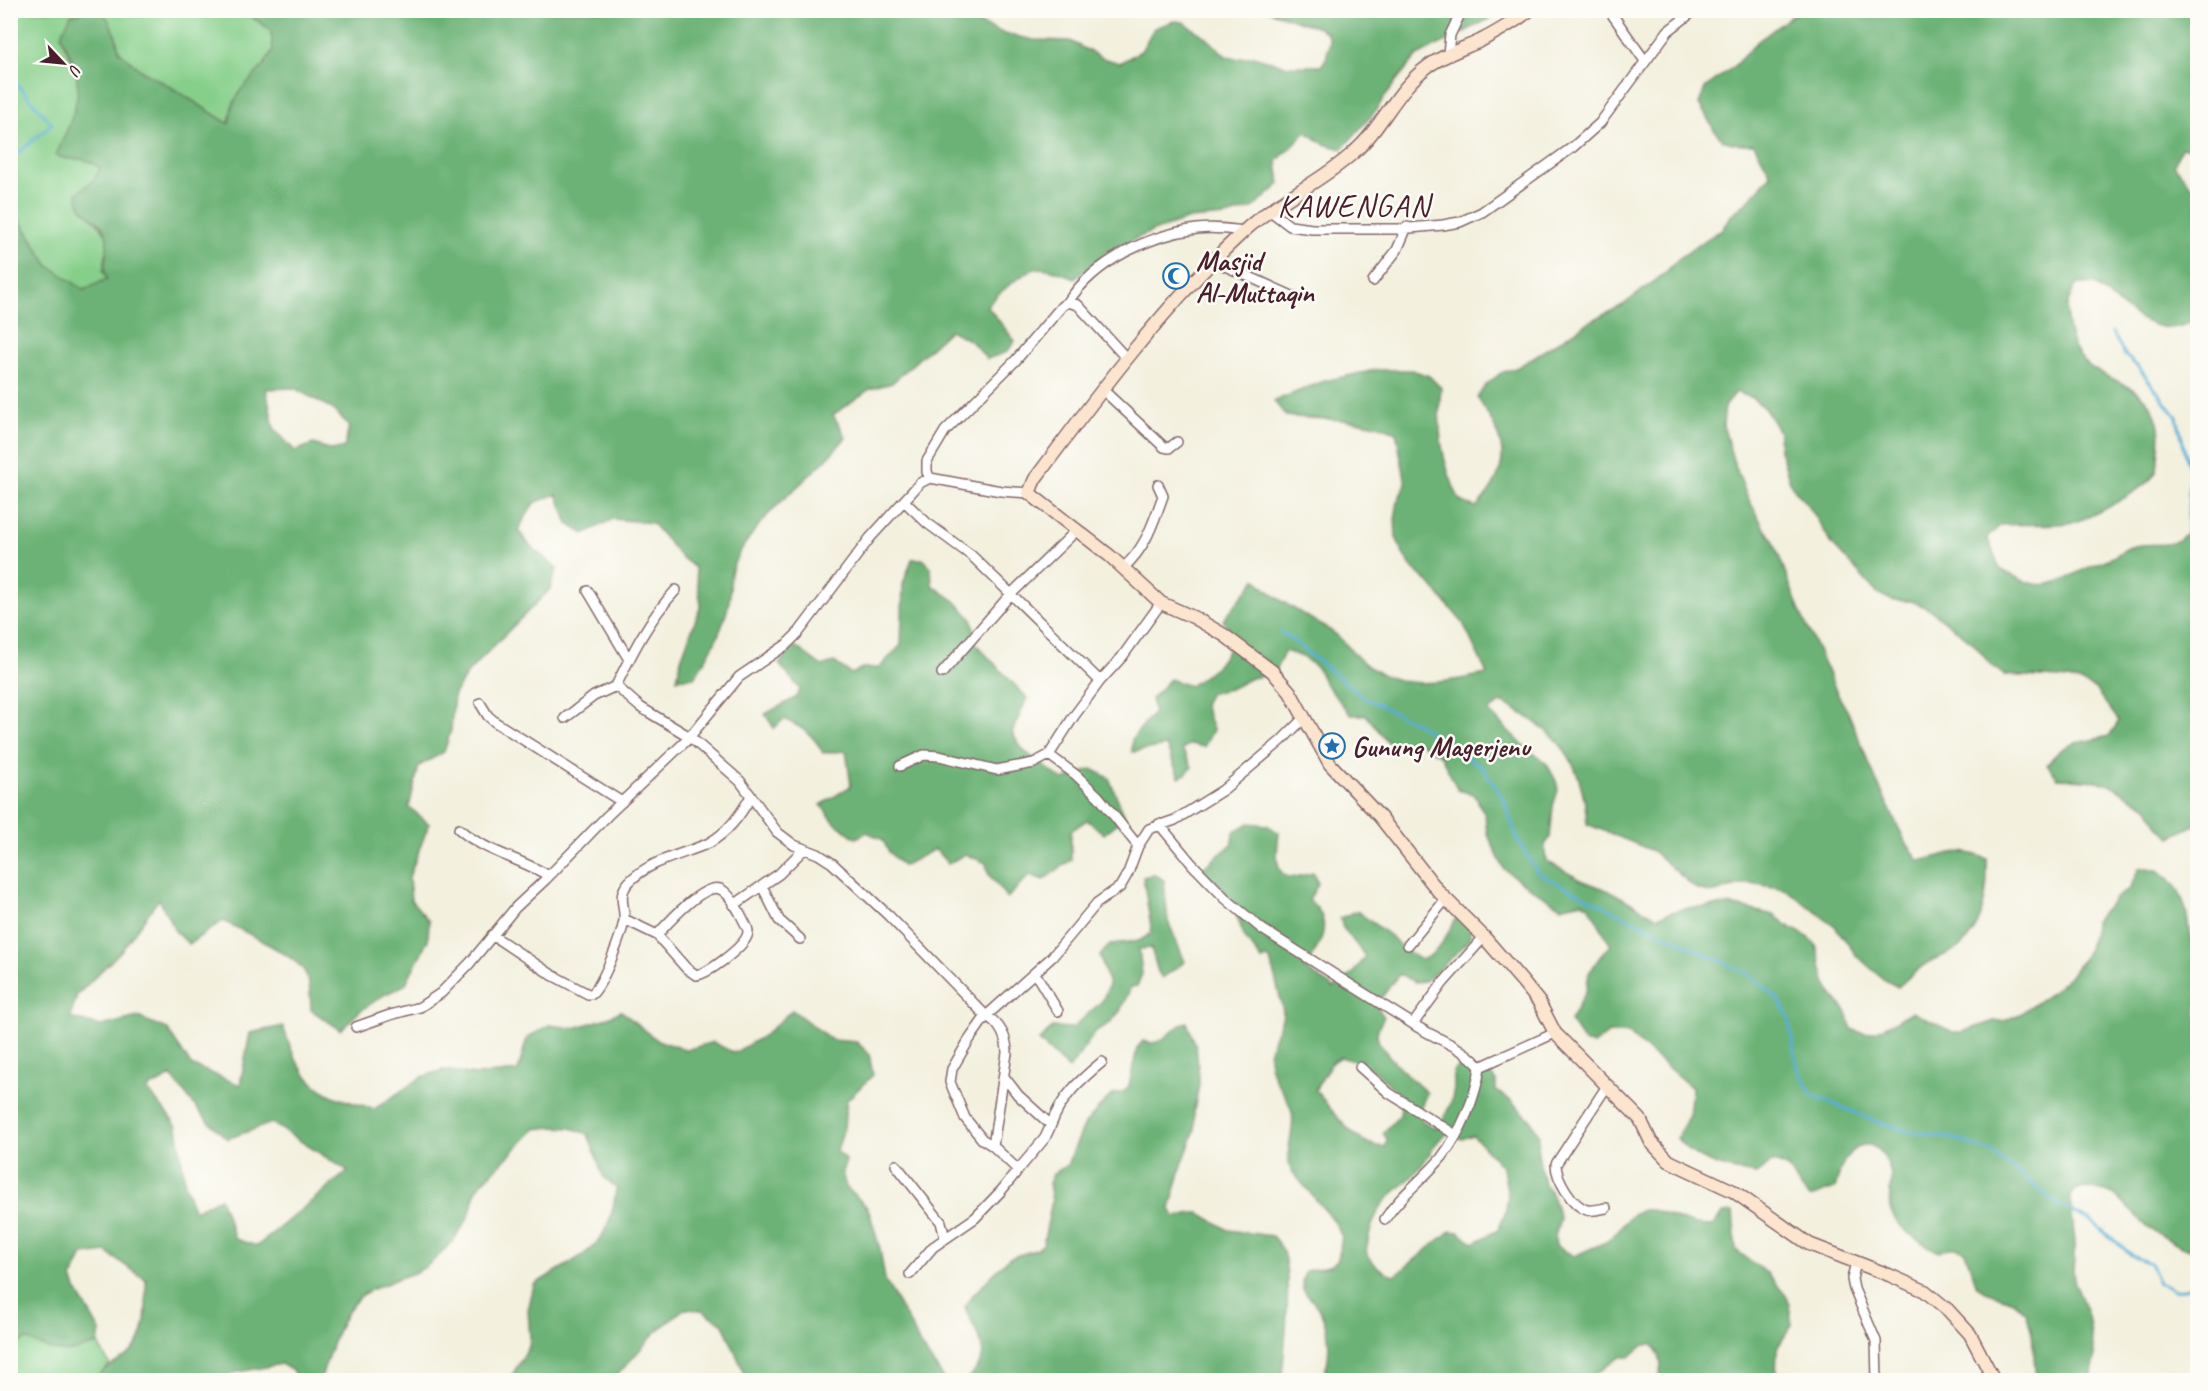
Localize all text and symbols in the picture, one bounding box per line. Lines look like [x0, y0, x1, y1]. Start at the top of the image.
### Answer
north arrow [33, 33, 93, 93]
text: U [63, 61, 86, 80]
district label: KAWENGAN [1278, 185, 1434, 226]
place label: Masjid Al-Muttaqin [1196, 243, 1315, 310]
mosque icon: Masjid Al-Muttaqin [1161, 261, 1191, 291]
place label: Gunung Magerjenu [1352, 729, 1532, 764]
place icon: Gunung Magerjenu [1317, 731, 1347, 761]

